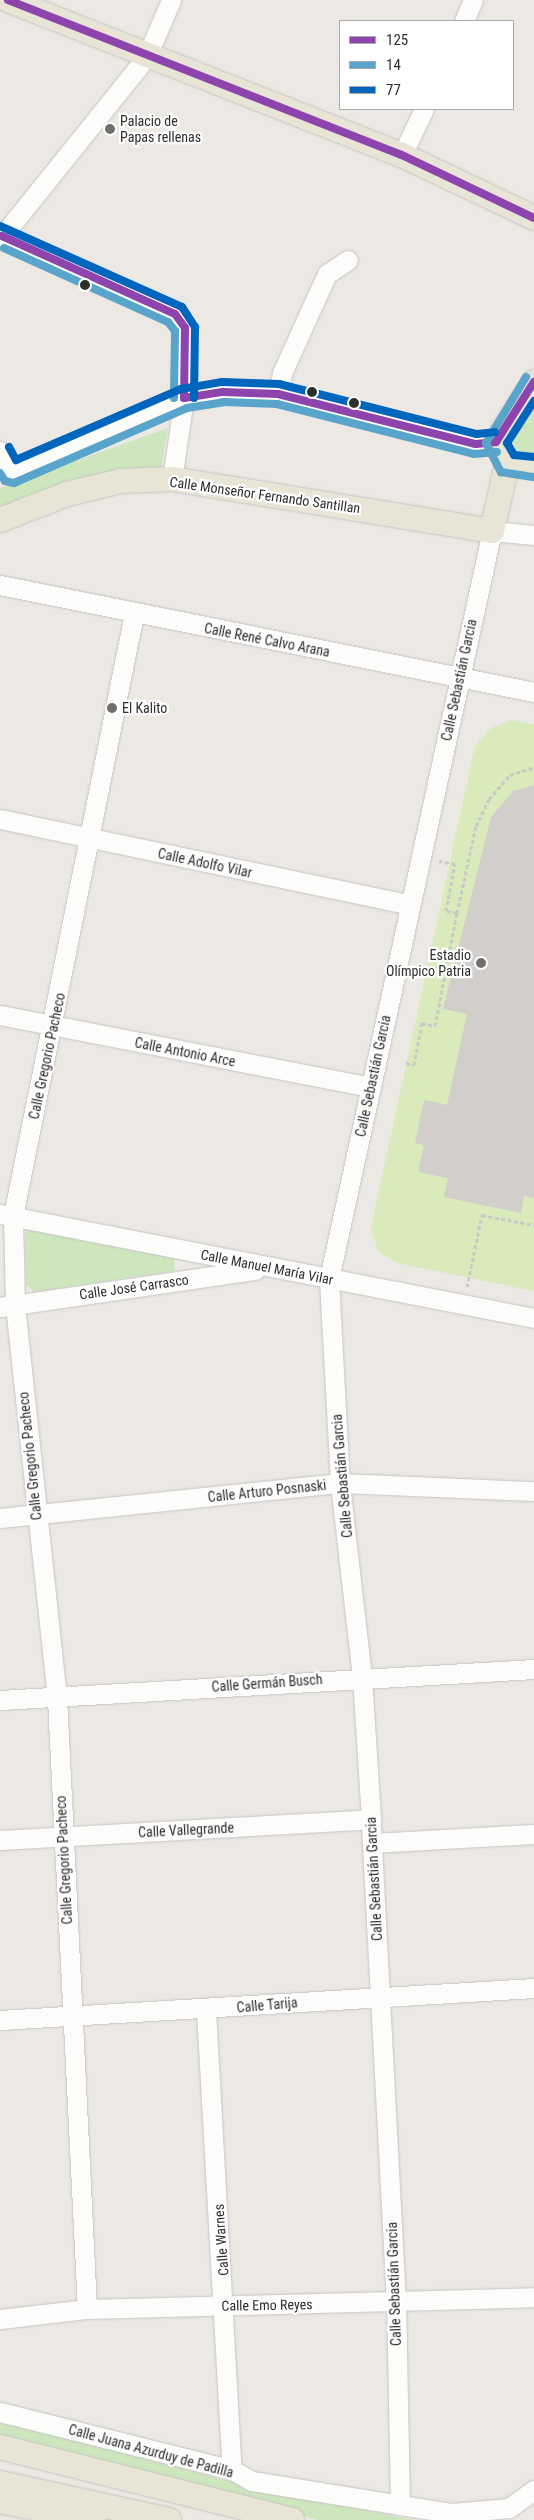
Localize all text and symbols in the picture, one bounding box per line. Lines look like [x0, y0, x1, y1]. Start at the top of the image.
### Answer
legend [339, 20, 514, 110]
text: 125 [386, 31, 408, 49]
text: 14 [386, 56, 401, 74]
text: 77 [386, 81, 401, 99]
place label: Palacio de Papas rellenas [120, 113, 201, 146]
marker: Palacio de Papas rellenas [104, 123, 116, 135]
unlabelled marker [80, 280, 90, 290]
unlabelled marker [307, 387, 317, 397]
unlabelled marker [349, 398, 359, 408]
street label: Calle Monseñor Fernando Santillan [169, 473, 361, 517]
street label: Calle Sebastián Garcia [438, 618, 480, 742]
street label: Calle René Calvo Arana [203, 620, 331, 660]
place label: El Kalito [122, 700, 167, 716]
marker: El Kalito [106, 702, 118, 714]
street label: Calle Adolfo Vilar [156, 845, 254, 881]
place label: Estadio Olímpico Patria [386, 947, 471, 980]
marker: Estadio Olímpico Patria [475, 957, 487, 969]
street label: Calle Gregorio Pacheco [25, 991, 69, 1121]
street label: Calle Sebastián Garcia [352, 1014, 394, 1138]
street label: Calle Antonio Arce [133, 1034, 237, 1070]
street label: Calle Manuel María Vilar [199, 1246, 335, 1288]
street label: Calle José Carrasco [78, 1271, 190, 1303]
street label: Calle Gregorio Pacheco [15, 1391, 45, 1521]
street label: Calle Sebastián Garcia [328, 1413, 356, 1539]
street label: Calle Arturo Posnaski [207, 1476, 327, 1506]
street label: Calle Germán Busch [211, 1671, 323, 1695]
street label: Calle Gregorio Pacheco [52, 1795, 76, 1925]
street label: Calle Sebastián Garcia [362, 1817, 386, 1941]
street label: Calle Vallegrande [138, 1819, 234, 1841]
street label: Calle Tarija [236, 1994, 298, 2016]
street label: Calle Warnes [210, 2204, 232, 2276]
street label: Calle Sebastián Garcia [383, 2222, 405, 2346]
street label: Calle Emo Reyes [221, 2296, 313, 2314]
street label: Calle Juana Azurduy de Padilla [67, 2421, 235, 2481]

